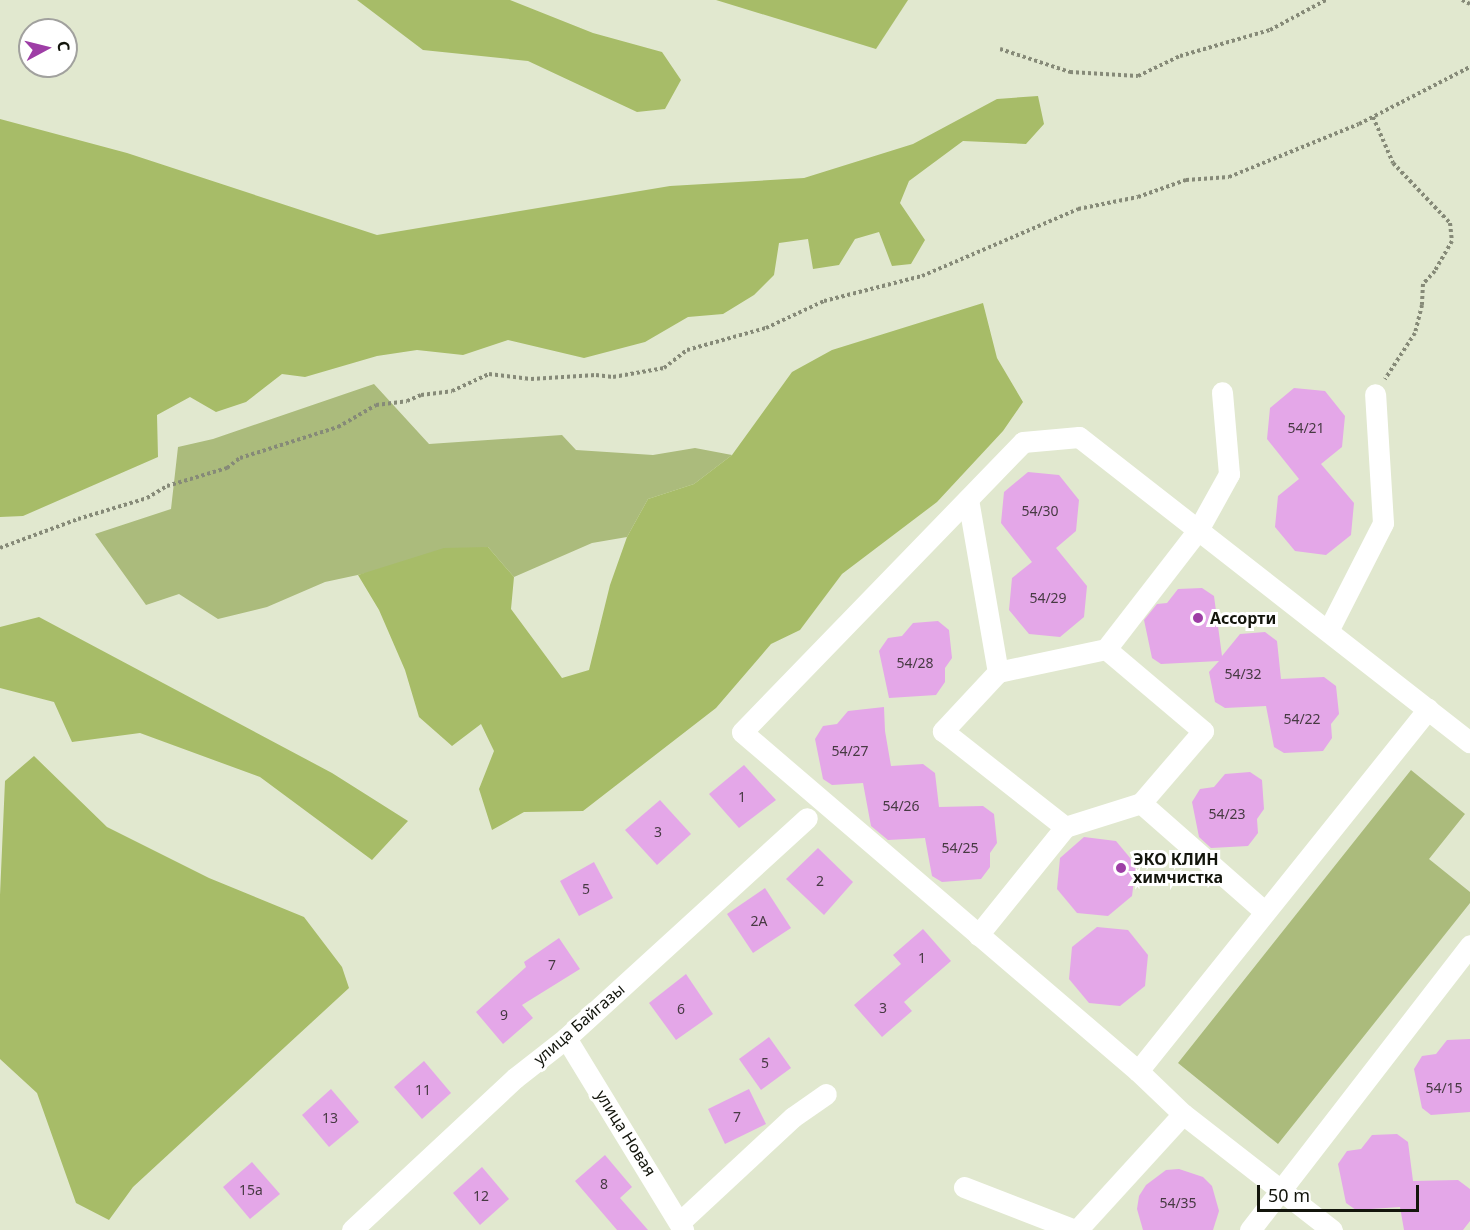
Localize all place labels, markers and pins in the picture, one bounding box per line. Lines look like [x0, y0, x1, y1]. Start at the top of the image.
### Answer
place label: Ассорти [1210, 608, 1276, 628]
marker: Ассорти [1191, 611, 1205, 625]
place label: ЭКО КЛИН химчистка [1133, 849, 1223, 887]
marker: ЭКО КЛИН химчистка [1114, 861, 1128, 875]

